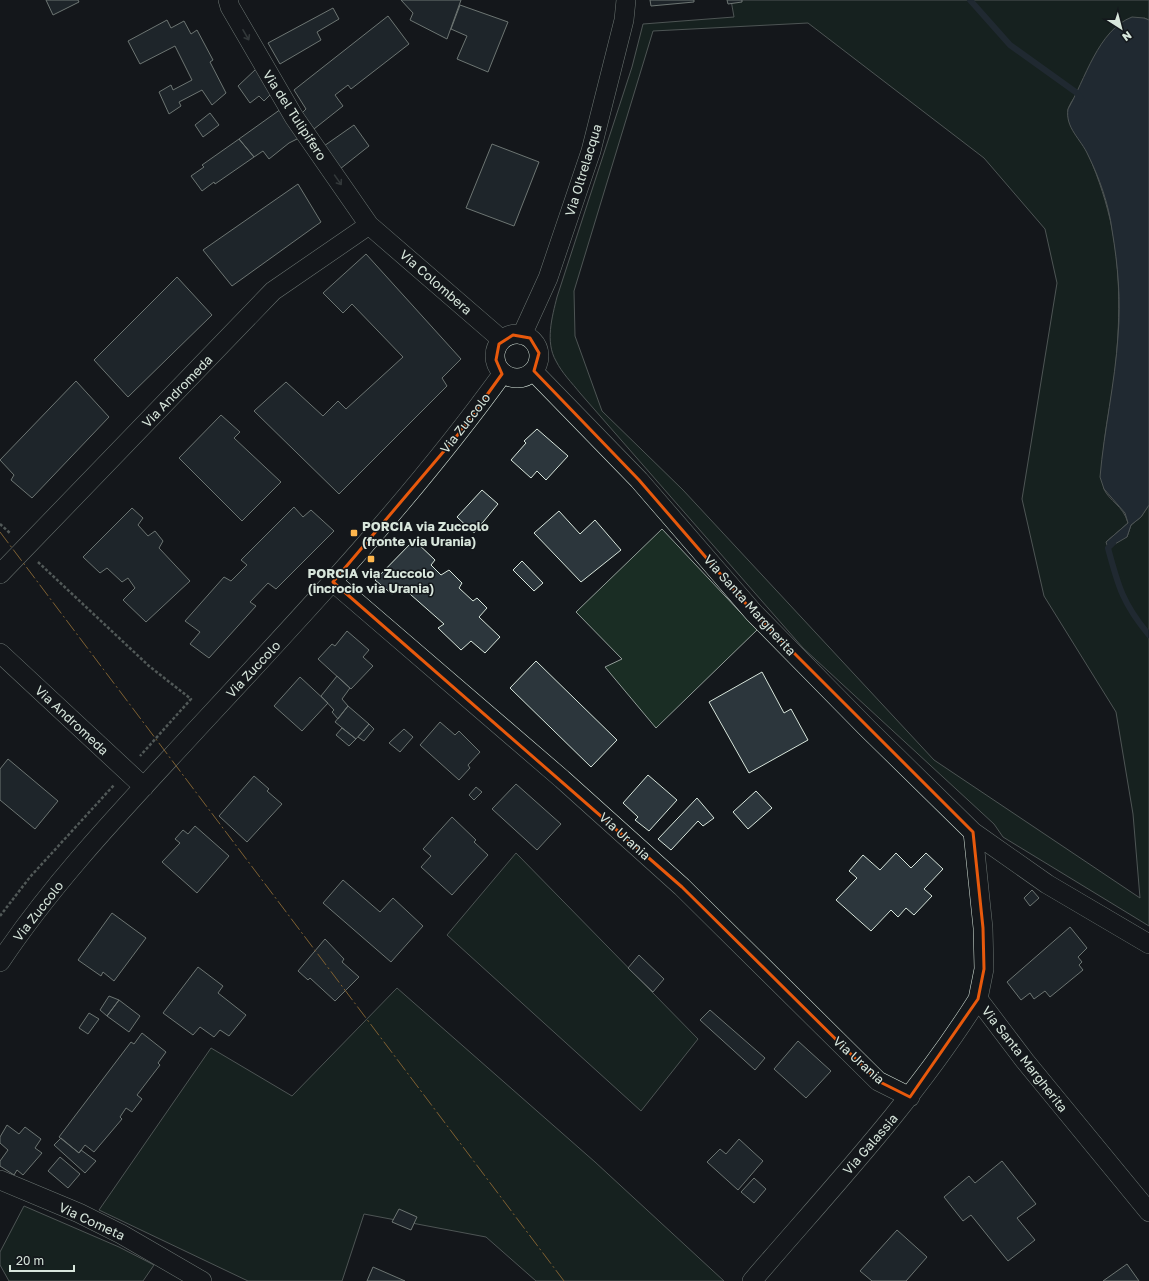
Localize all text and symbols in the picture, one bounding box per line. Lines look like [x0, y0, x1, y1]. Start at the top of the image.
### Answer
north arrow [1101, 8, 1141, 48]
one-way arrow [243, 28, 250, 40]
text: N [1120, 29, 1134, 44]
street label: Via del Tulipifero [260, 67, 330, 163]
street label: Via Oltrelacqua [561, 122, 605, 218]
one-way arrow [334, 174, 342, 186]
street label: Via Colombera [397, 246, 475, 318]
street label: Via Andromeda [138, 351, 216, 431]
street label: Via Zuccolo [437, 390, 494, 456]
place label: PORCIA via Zuccolo (fronte via Urania) [362, 518, 489, 549]
marker: PORCIA via Zuccolo (fronte via Urania) [349, 528, 359, 538]
street label: Via Santa Margherita [700, 551, 800, 659]
marker: PORCIA via Zuccolo (incrocio via Urania) [366, 554, 376, 564]
place label: PORCIA via Zuccolo (incrocio via Urania) [308, 565, 435, 596]
street label: Via Zuccolo [223, 637, 284, 701]
street label: Via Andromeda [32, 682, 112, 758]
street label: Via Urania [596, 809, 654, 863]
street label: Via Zuccolo [10, 878, 67, 944]
street label: Via Santa Margherita [979, 1003, 1071, 1115]
street label: Via Urania [830, 1033, 888, 1087]
street label: Via Galassia [839, 1110, 901, 1178]
street label: Via Cometa [56, 1199, 128, 1243]
scale bar [10, 1247, 74, 1273]
text: 20 m [16, 1253, 44, 1268]

